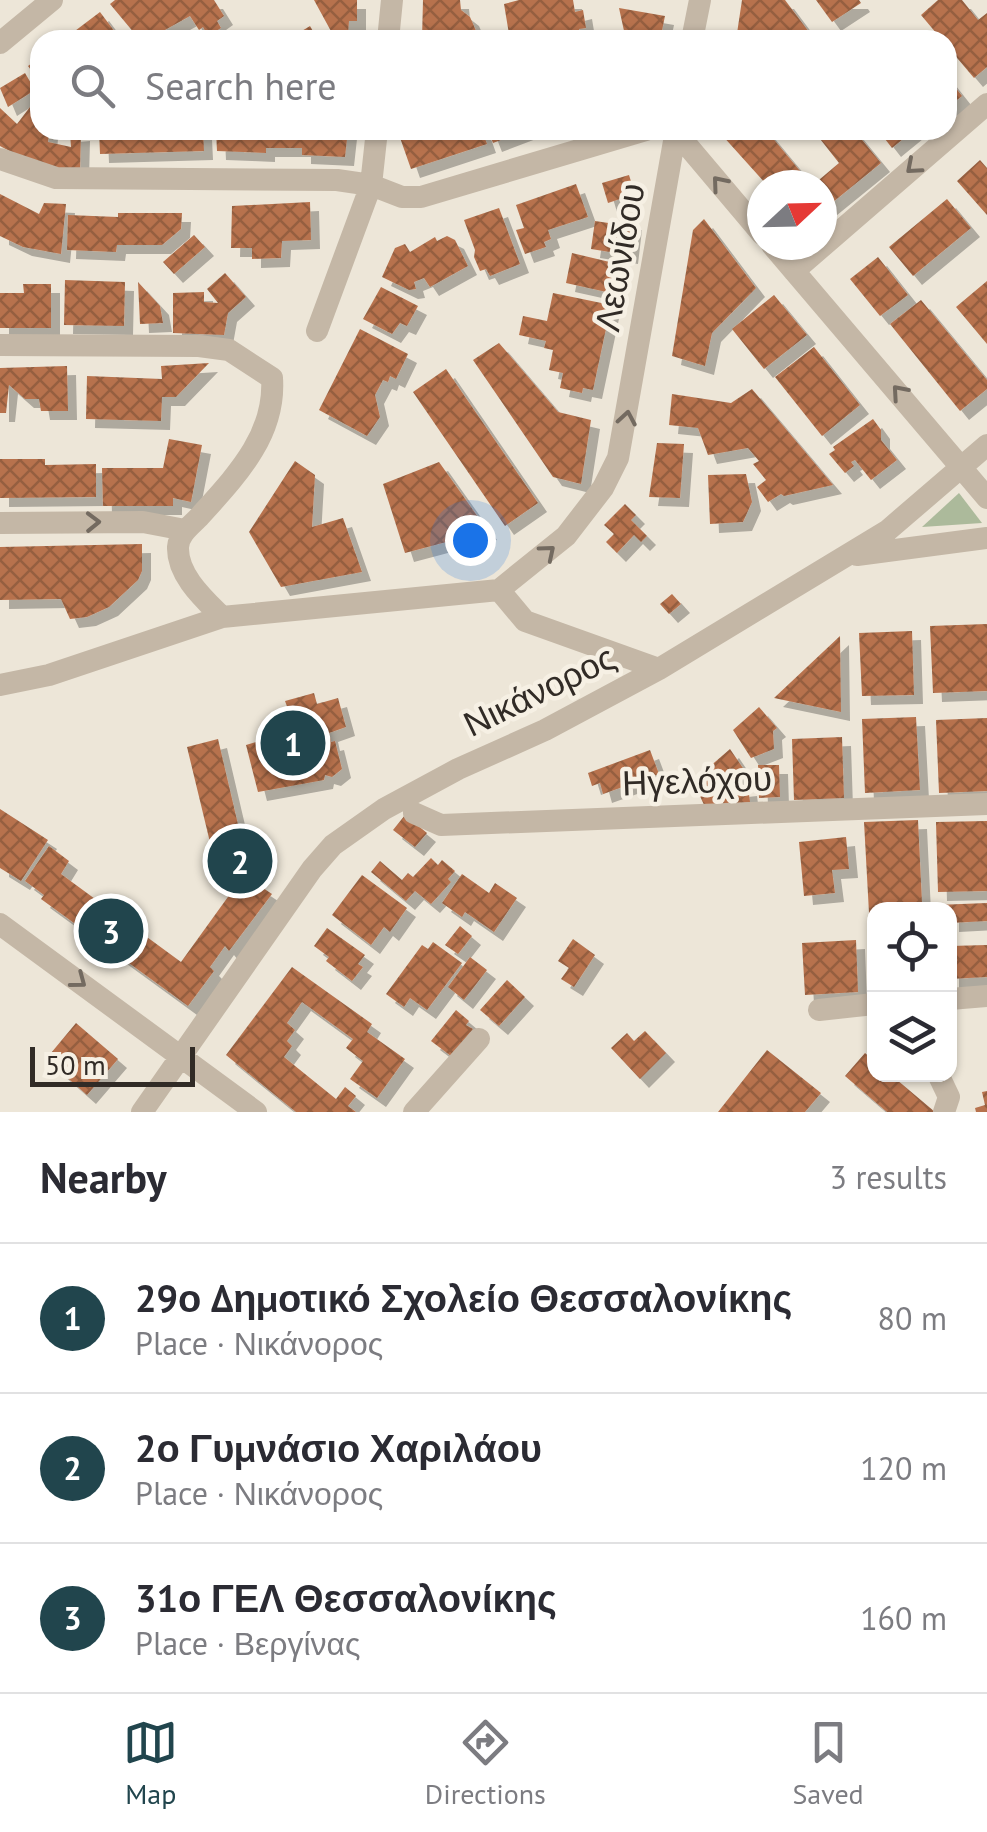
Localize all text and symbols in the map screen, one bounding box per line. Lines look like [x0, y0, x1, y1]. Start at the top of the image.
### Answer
search box [30, 30, 957, 140]
icon: search [65, 58, 120, 113]
text: Search here [145, 61, 337, 110]
one-way arrow [907, 156, 925, 174]
north arrow [747, 170, 837, 260]
one-way arrow [713, 176, 731, 194]
street label: Λεωνίδου [583, 179, 655, 335]
one-way arrow [892, 386, 910, 404]
one-way arrow [616, 410, 637, 426]
one-way arrow [86, 511, 101, 533]
your location [445, 515, 496, 566]
one-way arrow [537, 546, 555, 564]
street label: Νικάνορος [455, 633, 623, 747]
pin: 1 [260, 706, 326, 780]
street label: Ηγελόχου [621, 754, 773, 806]
pin: 2 [208, 824, 272, 898]
pin: 3 [78, 894, 144, 968]
map controls [867, 902, 957, 1082]
button: locate [867, 902, 957, 992]
one-way arrow [68, 970, 86, 987]
button: layers [867, 992, 957, 1082]
scale bar [30, 1042, 195, 1086]
text: 50 m [45, 1046, 106, 1083]
text: Nearby [40, 1150, 167, 1205]
text: 3 results [829, 1156, 947, 1198]
text: 29ο Δημοτικό Σχολείο Θεσσαλονίκης [135, 1273, 792, 1322]
text: 1 [63, 1297, 82, 1339]
text: 80 m [878, 1297, 947, 1339]
text: Place · Νικάνορος [135, 1322, 383, 1364]
text: 2ο Γυμνάσιο Χαριλάου [135, 1423, 542, 1472]
text: 2 [63, 1447, 82, 1489]
text: 120 m [860, 1447, 947, 1489]
text: Place · Νικάνορος [135, 1472, 383, 1514]
text: 31ο ΓΕΛ Θεσσαλονίκης [135, 1573, 557, 1622]
text: 3 [63, 1597, 82, 1639]
text: 160 m [860, 1597, 947, 1639]
text: Place · Βεργίνας [135, 1622, 361, 1664]
tab: Map [123, 1715, 178, 1812]
tab: Directions [425, 1715, 546, 1812]
tab: Saved [792, 1715, 864, 1812]

